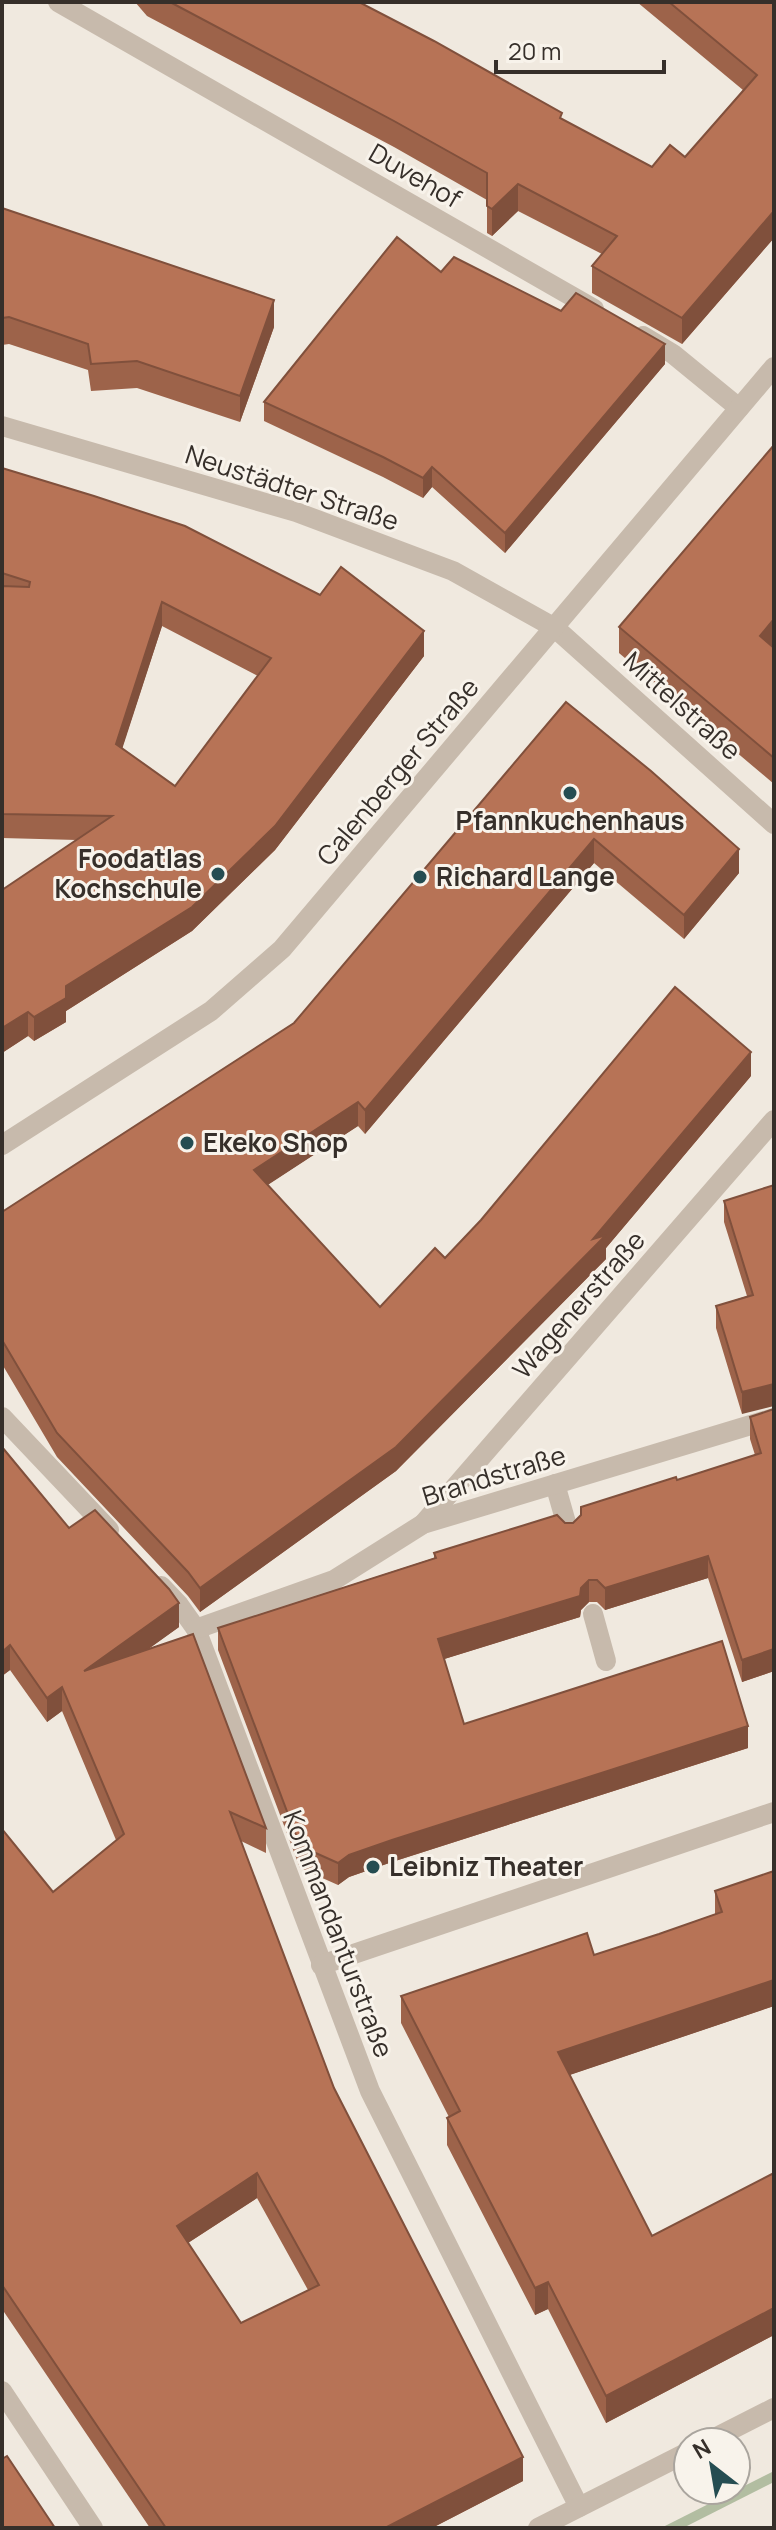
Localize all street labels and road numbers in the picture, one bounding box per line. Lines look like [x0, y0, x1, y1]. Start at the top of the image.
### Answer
street label: Duvehof [363, 134, 468, 216]
street label: Neustädter Straße [181, 436, 404, 539]
street label: Mittelstraße [616, 643, 749, 768]
street label: Calenberger Straße [308, 670, 486, 873]
street label: Wagenerstraße [504, 1223, 653, 1386]
street label: Brandstraße [418, 1436, 570, 1514]
street label: Kommandanturstraße [275, 1805, 403, 2062]

